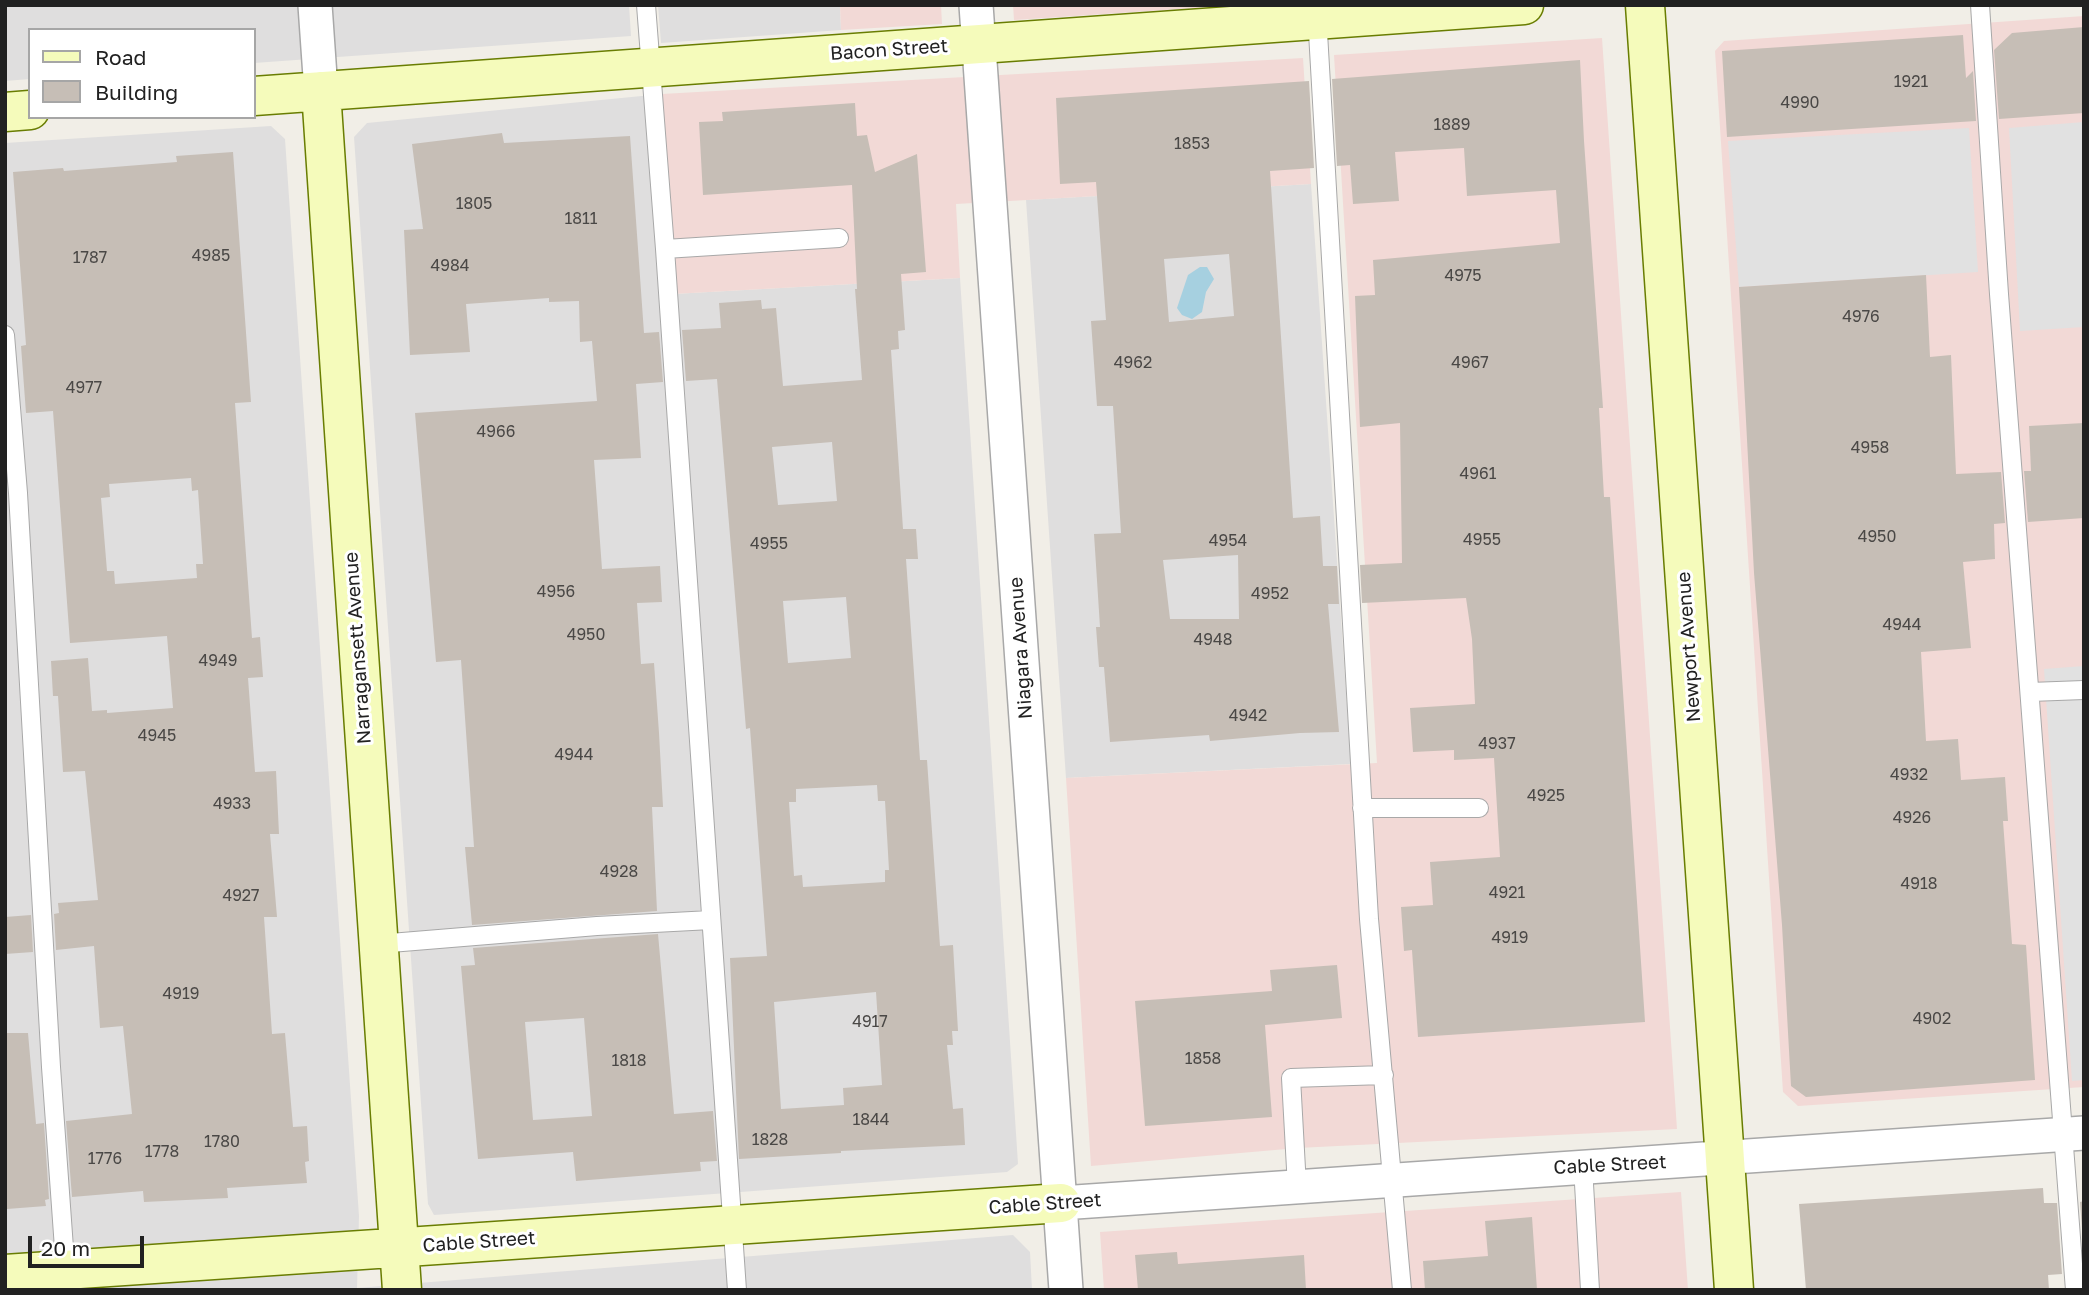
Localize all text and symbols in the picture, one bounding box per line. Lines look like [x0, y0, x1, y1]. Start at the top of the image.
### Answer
legend [28, 28, 256, 119]
street label: Bacon Street [829, 35, 949, 65]
text: Road [95, 44, 146, 70]
house number: 1921 [1894, 72, 1928, 92]
text: Building [95, 79, 178, 105]
house number: 4990 [1780, 93, 1820, 113]
house number: 1889 [1434, 115, 1470, 135]
house number: 1853 [1174, 134, 1210, 154]
house number: 1805 [456, 194, 492, 214]
house number: 1811 [564, 209, 598, 229]
house number: 4985 [192, 246, 230, 266]
house number: 1787 [73, 248, 107, 268]
house number: 4984 [431, 256, 469, 276]
house number: 4975 [1444, 266, 1482, 286]
house number: 4976 [1842, 307, 1880, 327]
house number: 4962 [1114, 353, 1152, 373]
house number: 4967 [1451, 353, 1489, 373]
house number: 4977 [66, 378, 102, 398]
house number: 4966 [477, 422, 515, 442]
house number: 4958 [1851, 438, 1889, 458]
house number: 4961 [1460, 464, 1496, 484]
house number: 4950 [1858, 527, 1896, 547]
house number: 4955 [1463, 530, 1501, 550]
house number: 4954 [1209, 531, 1247, 551]
house number: 4955 [750, 534, 788, 554]
street label: Narragansett Avenue [340, 551, 376, 745]
street label: Newport Avenue [1672, 571, 1706, 723]
street label: Niagara Avenue [1005, 576, 1037, 720]
house number: 4956 [537, 582, 575, 602]
house number: 4952 [1251, 584, 1289, 604]
house number: 4944 [1883, 615, 1921, 635]
house number: 4950 [567, 625, 605, 645]
house number: 4948 [1194, 630, 1232, 650]
house number: 4949 [199, 651, 237, 671]
house number: 4942 [1229, 706, 1267, 726]
house number: 4945 [138, 726, 176, 746]
house number: 4937 [1478, 734, 1516, 754]
house number: 4944 [555, 745, 593, 765]
house number: 4932 [1890, 765, 1928, 785]
house number: 4925 [1527, 786, 1565, 806]
house number: 4933 [213, 794, 251, 814]
house number: 4926 [1893, 808, 1931, 828]
house number: 4928 [600, 862, 638, 882]
house number: 4918 [1901, 874, 1937, 894]
house number: 4921 [1489, 883, 1525, 903]
house number: 4927 [222, 886, 260, 906]
house number: 4919 [1492, 928, 1528, 948]
house number: 4919 [163, 984, 199, 1004]
house number: 4902 [1913, 1009, 1951, 1029]
house number: 4917 [852, 1012, 888, 1032]
house number: 1858 [1185, 1049, 1221, 1069]
house number: 1818 [611, 1051, 647, 1071]
house number: 1844 [852, 1110, 890, 1130]
house number: 1828 [752, 1130, 788, 1150]
house number: 1780 [204, 1132, 240, 1152]
house number: 1778 [145, 1142, 179, 1162]
house number: 1776 [88, 1149, 122, 1169]
street label: Cable Street [1553, 1151, 1667, 1179]
street label: Cable Street [988, 1189, 1102, 1219]
scale bar [32, 1222, 147, 1266]
street label: Cable Street [422, 1227, 536, 1257]
text: 20 m [41, 1235, 90, 1261]

